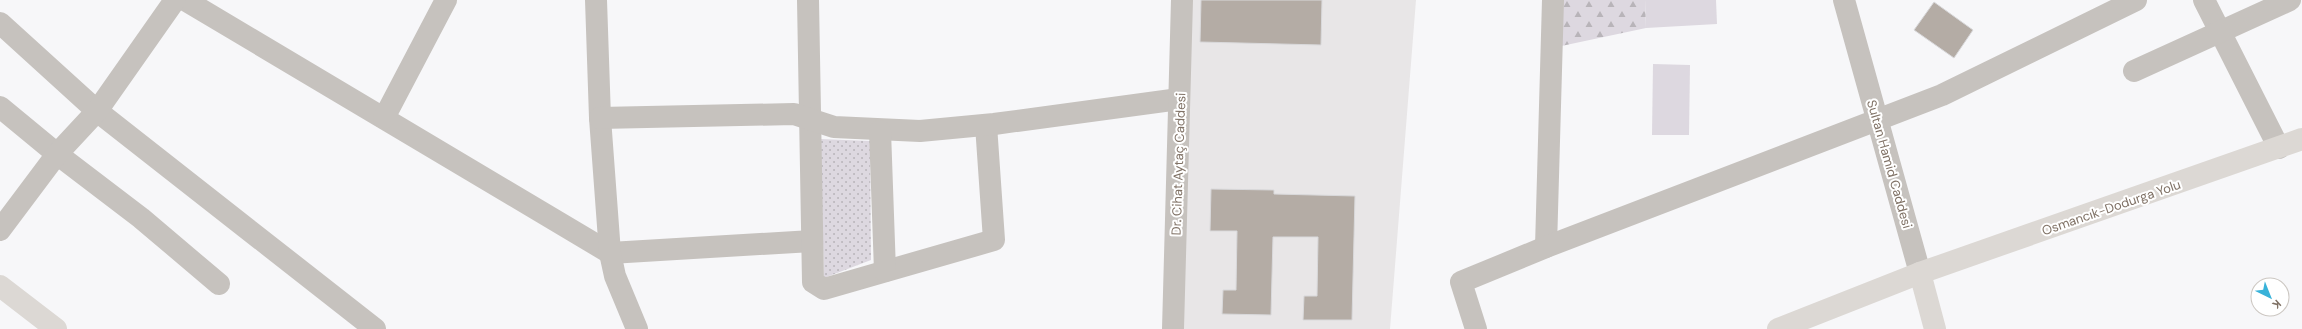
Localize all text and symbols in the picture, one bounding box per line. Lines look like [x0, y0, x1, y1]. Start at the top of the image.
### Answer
street label: Dr. Cihat Aytaç Caddesi [1168, 93, 1189, 236]
street label: Sultan Hamid Caddesi [1863, 98, 1916, 230]
street label: Osmancık-Dodurga Yolu [2039, 176, 2183, 239]
north arrow [2250, 277, 2290, 317]
text: K [2269, 297, 2284, 312]

